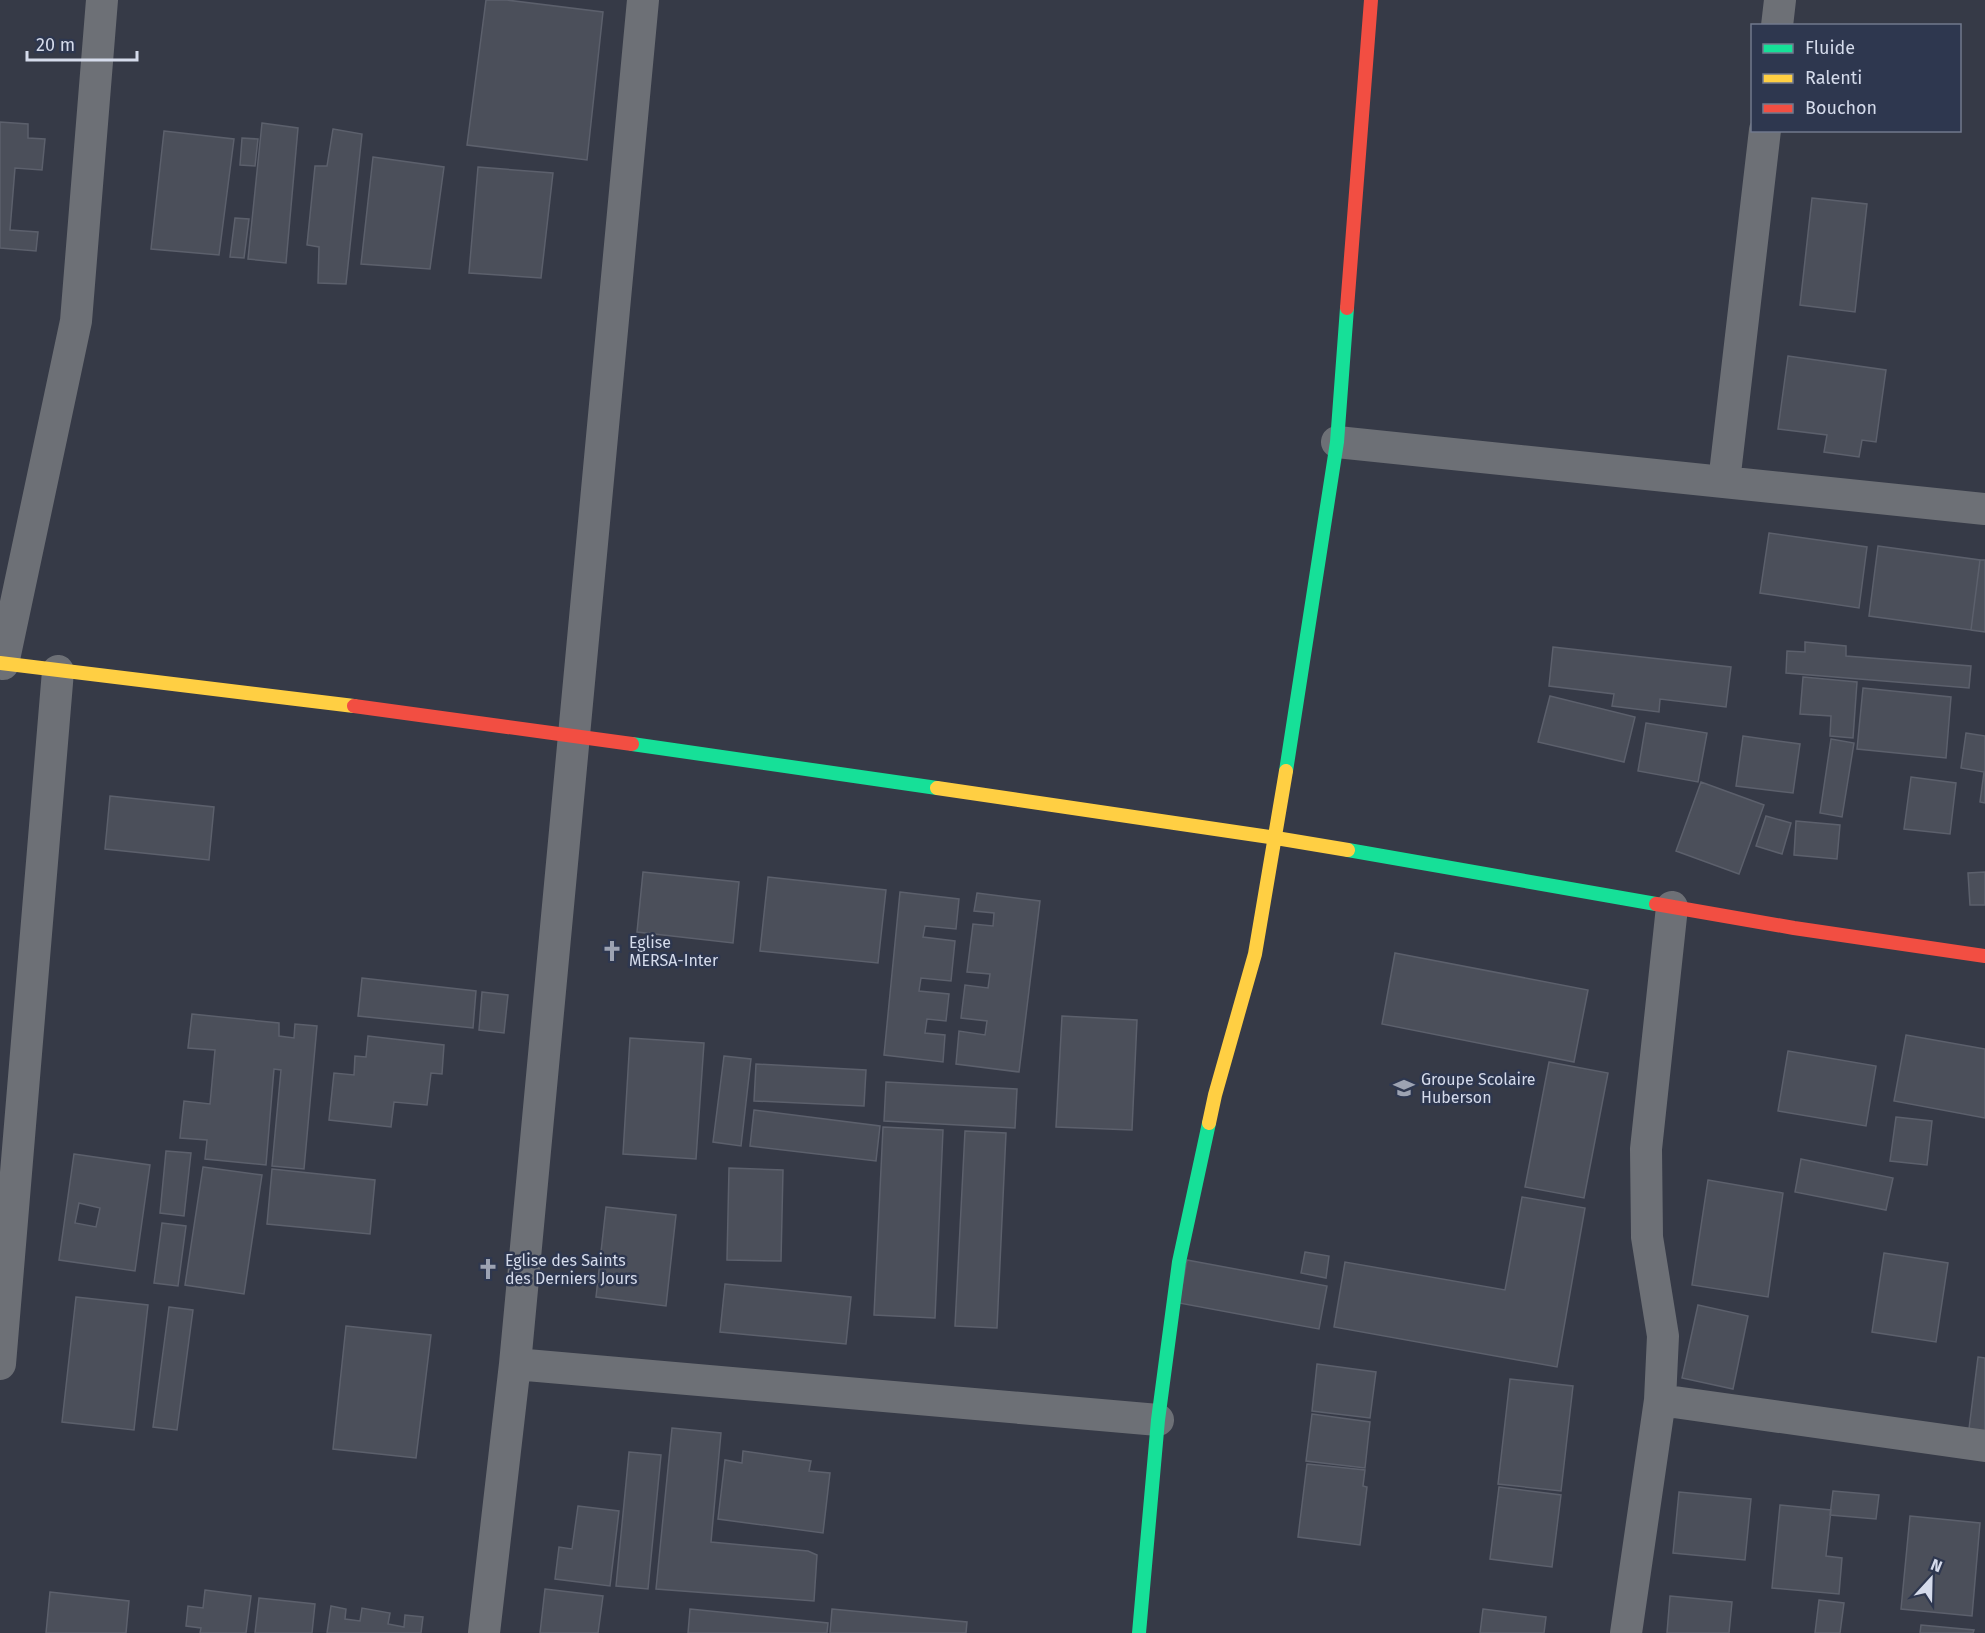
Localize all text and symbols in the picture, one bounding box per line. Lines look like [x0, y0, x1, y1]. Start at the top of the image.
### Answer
scale bar [27, 24, 136, 62]
legend [1751, 24, 1961, 132]
text: 20 m [36, 34, 75, 56]
text: Fluide [1805, 37, 1855, 59]
text: Ralenti [1805, 67, 1862, 89]
text: Bouchon [1805, 97, 1877, 119]
place label: Eglise MERSA-Inter [629, 933, 719, 970]
church icon: Eglise MERSA-Inter [600, 939, 624, 963]
place label: Groupe Scolaire Huberson [1421, 1070, 1536, 1107]
school or university icon: Groupe Scolaire Huberson [1392, 1076, 1416, 1100]
place label: Eglise des Saints des Derniers Jours [505, 1251, 637, 1288]
church icon: Eglise des Saints des Derniers Jours [476, 1257, 500, 1281]
north arrow [1901, 1549, 1961, 1609]
text: N [1928, 1555, 1945, 1576]

